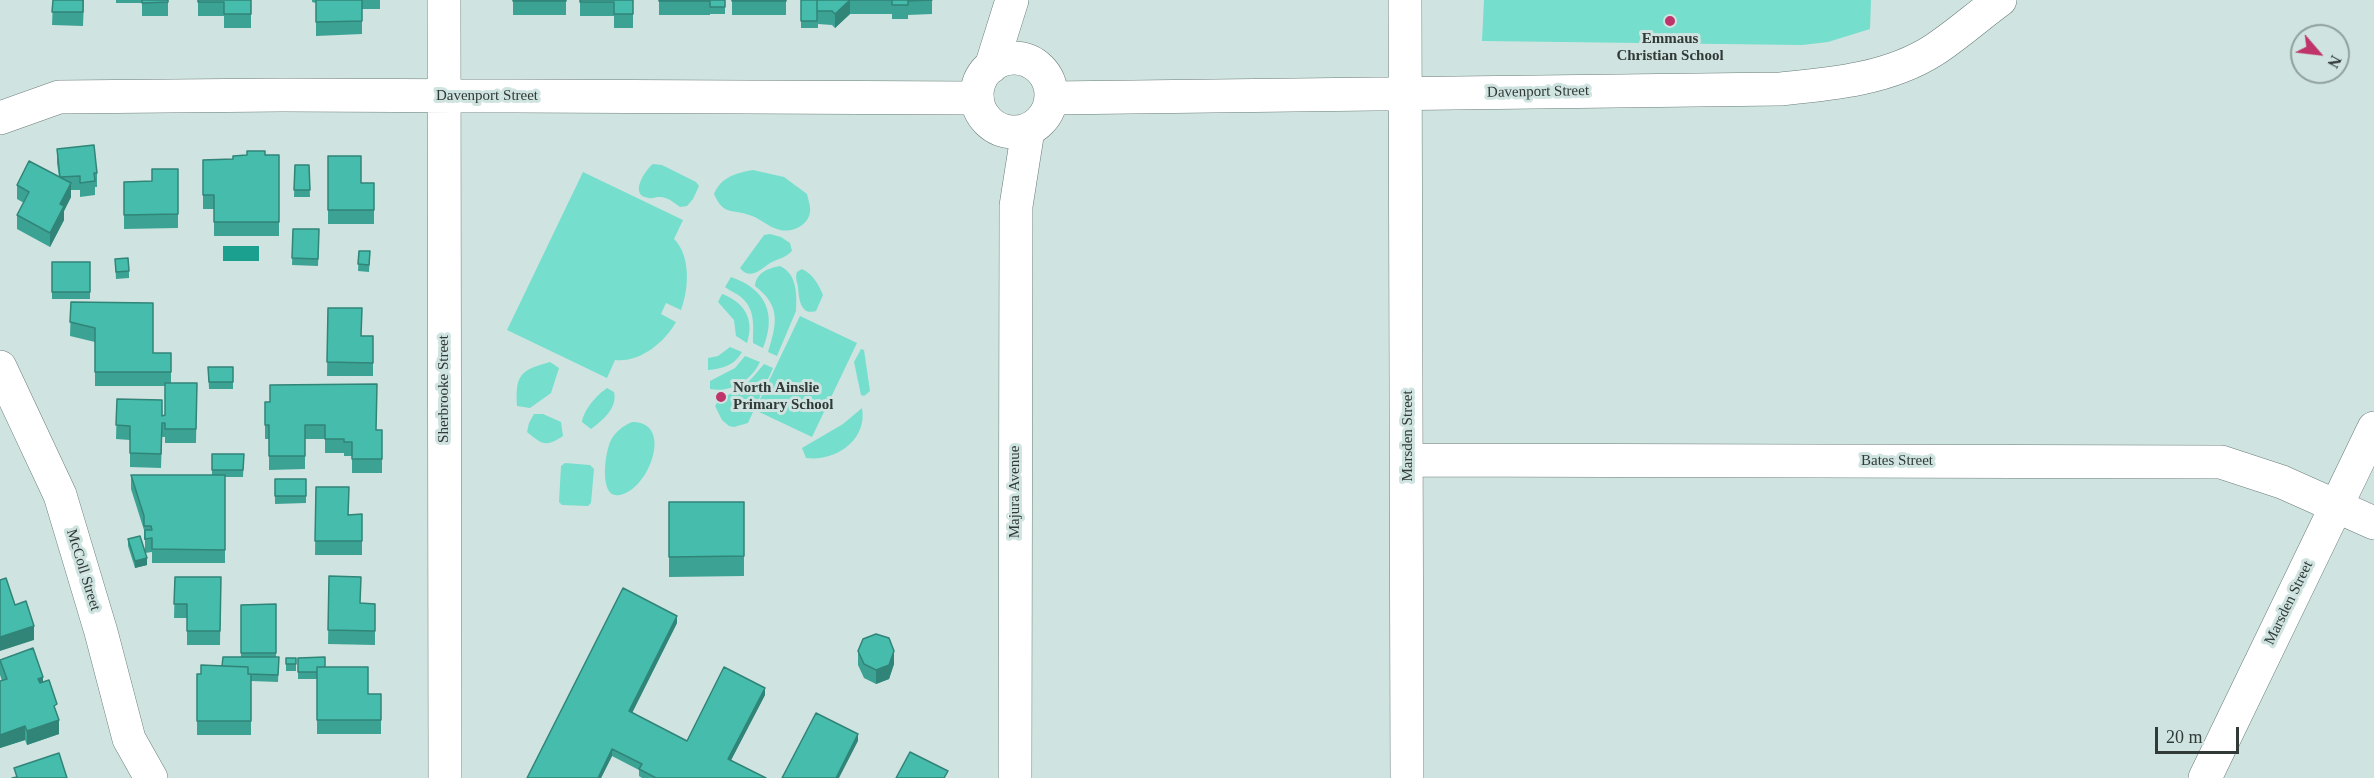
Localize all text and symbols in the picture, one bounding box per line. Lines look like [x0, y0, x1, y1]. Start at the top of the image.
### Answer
marker: Emmaus Christian School [1663, 14, 1677, 28]
north arrow [2290, 24, 2350, 84]
place label: Emmaus Christian School [1616, 30, 1724, 65]
text: N [2324, 53, 2345, 71]
street label: Davenport Street [1487, 82, 1589, 102]
street label: Davenport Street [436, 87, 538, 105]
street label: Sherbrooke Street [435, 335, 453, 443]
place label: North Ainslie Primary School [733, 379, 833, 414]
marker: North Ainslie Primary School [714, 390, 728, 404]
street label: Marsden Street [1399, 390, 1417, 482]
street label: Majura Avenue [1006, 446, 1024, 538]
street label: Bates Street [1861, 452, 1933, 470]
street label: McColl Street [62, 527, 104, 613]
street label: Marsden Street [2261, 558, 2317, 648]
scale bar [2158, 715, 2242, 753]
text: 20 m [2166, 727, 2203, 747]

